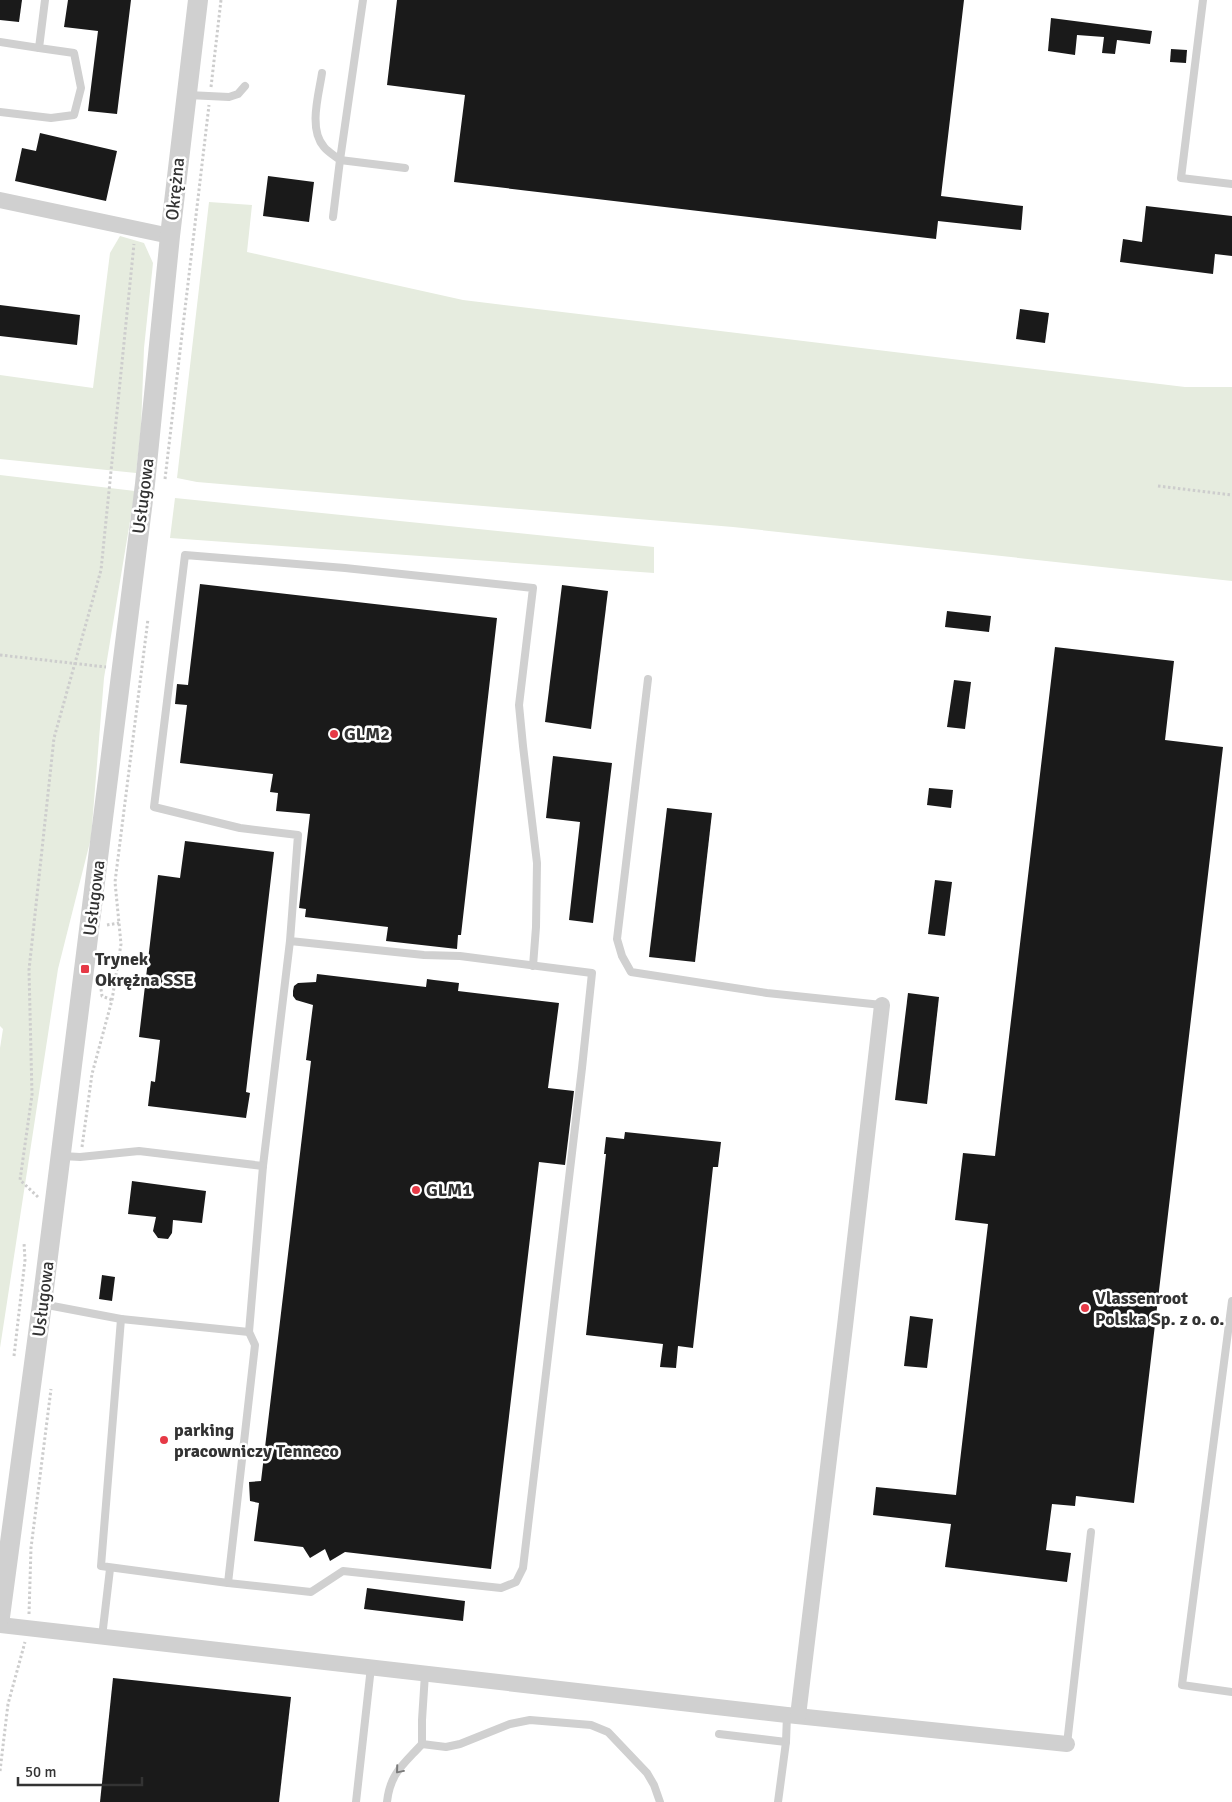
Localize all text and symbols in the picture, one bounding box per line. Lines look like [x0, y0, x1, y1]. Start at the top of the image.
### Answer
street label: Okrężna [161, 156, 189, 222]
street label: Usługowa [127, 457, 159, 535]
place label: GLM2 [344, 723, 390, 745]
marker: GLM2 [328, 728, 340, 740]
street label: Usługowa [78, 859, 110, 937]
place label: Trynek Okrężna SSE [95, 948, 194, 991]
marker: Trynek Okrężna SSE [79, 963, 91, 975]
place label: GLM1 [426, 1179, 472, 1201]
marker: GLM1 [410, 1184, 422, 1196]
street label: Usługowa [27, 1260, 59, 1338]
place label: Vlassenroot Polska Sp. z o. o. [1095, 1287, 1224, 1330]
marker: Vlassenroot Polska Sp. z o. o. [1079, 1302, 1091, 1314]
place label: parking pracowniczy Tenneco [174, 1419, 339, 1462]
marker: parking pracowniczy Tenneco [158, 1434, 170, 1446]
scale bar [18, 1754, 141, 1786]
text: 50 m [25, 1763, 56, 1781]
one-way arrow [396, 1764, 404, 1773]

